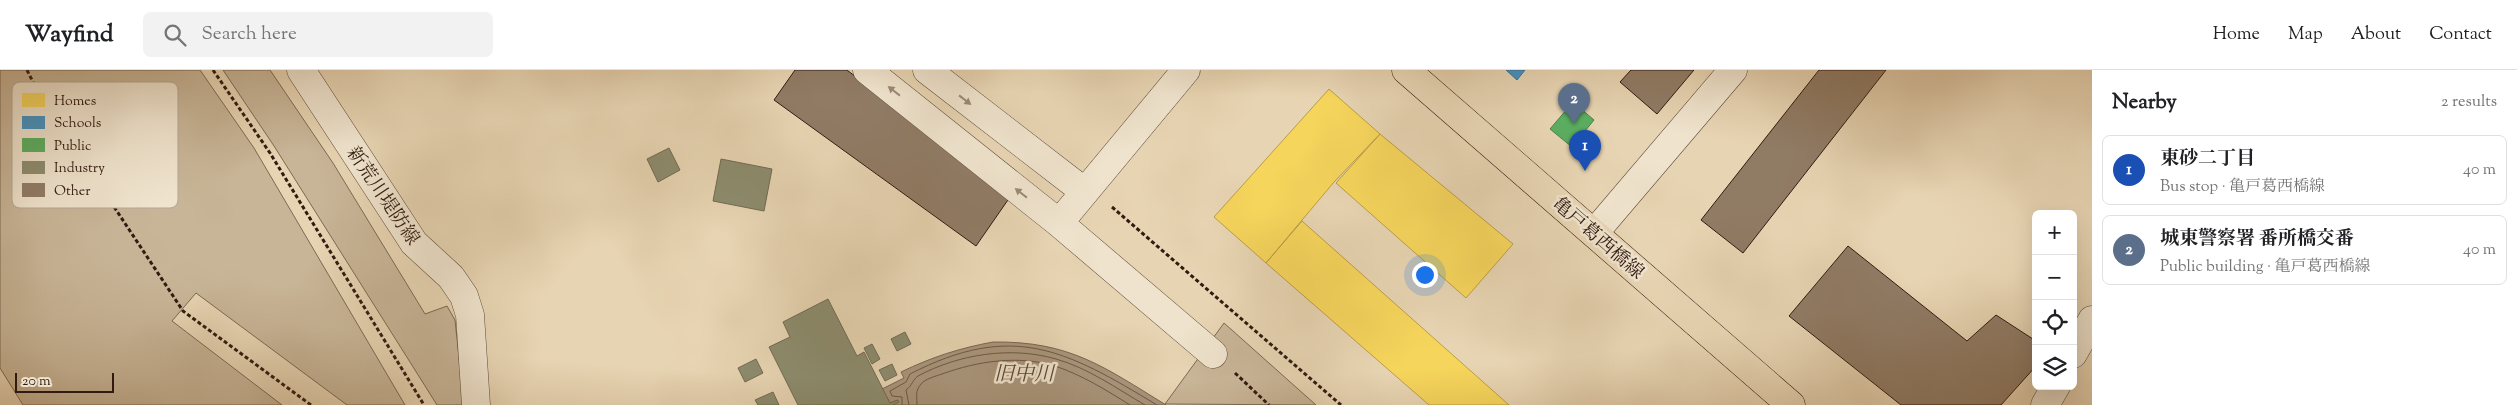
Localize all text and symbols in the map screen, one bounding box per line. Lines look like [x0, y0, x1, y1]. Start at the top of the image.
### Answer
search box [143, 12, 493, 57]
text: Wayfind [25, 18, 113, 52]
icon: search [161, 21, 189, 49]
text: Search here [201, 21, 297, 48]
text: Home [2213, 22, 2260, 48]
text: Map [2288, 22, 2323, 48]
text: About [2351, 22, 2401, 48]
text: Contact [2429, 22, 2492, 48]
legend [12, 82, 178, 208]
pin: 2 [1558, 83, 1590, 124]
one-way arrow [888, 86, 901, 97]
text: Nearby [2112, 88, 2177, 118]
text: 2 results [2441, 91, 2497, 114]
text: Homes [54, 92, 96, 112]
one-way arrow [958, 94, 971, 105]
text: Schools [54, 114, 101, 134]
pin: 1 [1569, 130, 1601, 171]
text: Public [54, 137, 91, 157]
street label: 新荒川堤防線 [339, 142, 425, 251]
text: 東砂二丁目 [2160, 146, 2255, 173]
text: Industry [54, 159, 105, 179]
text: 1 [2126, 159, 2132, 182]
text: 40 m [2463, 159, 2496, 182]
text: Bus stop · 亀戸葛西橋線 [2160, 176, 2325, 199]
text: Other [54, 182, 91, 202]
one-way arrow [1015, 187, 1028, 198]
street label: 亀戸葛西橋線 [1545, 191, 1649, 286]
map controls [2032, 210, 2077, 390]
button: + [2032, 210, 2077, 255]
text: 城東警察署 番所橋交番 [2160, 226, 2354, 253]
text: 2 [2125, 239, 2133, 262]
text: 40 m [2463, 239, 2496, 262]
button: − [2032, 255, 2077, 300]
text: Public building · 亀戸葛西橋線 [2160, 256, 2370, 279]
your location [1412, 262, 1438, 288]
button: locate [2032, 300, 2077, 345]
button: layers [2032, 345, 2077, 390]
water label: 旧中川 [994, 361, 1056, 390]
scale bar [15, 370, 114, 393]
text: 20 m [22, 372, 51, 392]

